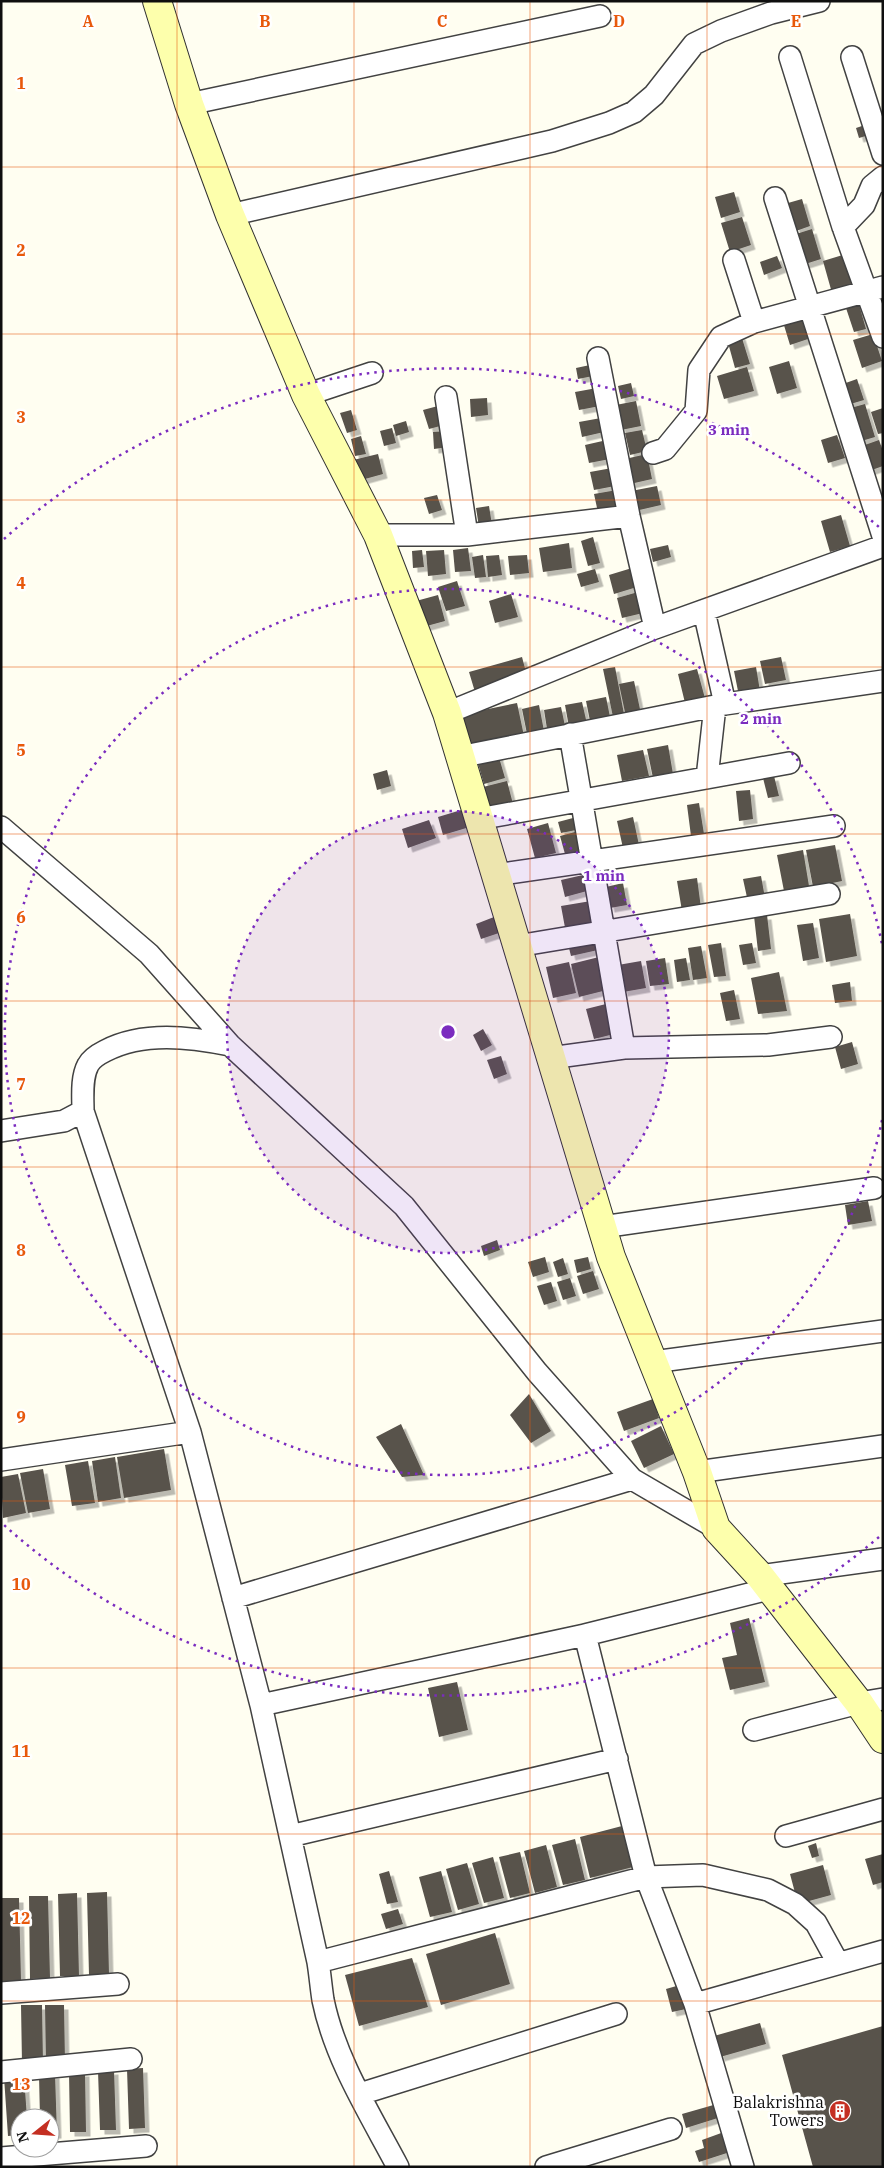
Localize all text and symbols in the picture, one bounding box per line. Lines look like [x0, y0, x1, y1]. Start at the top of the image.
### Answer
text: A [82, 11, 94, 31]
text: B [259, 11, 271, 31]
text: C [437, 11, 447, 31]
text: D [613, 11, 625, 31]
text: E [791, 11, 801, 31]
text: 1 [16, 73, 26, 93]
text: 2 [16, 240, 26, 260]
text: 3 [16, 407, 26, 427]
text: 3 min [708, 420, 750, 439]
text: 4 [16, 573, 26, 593]
text: 2 min [740, 709, 782, 728]
text: 5 [16, 740, 26, 760]
text: 1 min [583, 866, 625, 885]
text: 6 [16, 907, 26, 927]
centre of rings [439, 1023, 457, 1041]
text: 7 [16, 1074, 26, 1094]
text: 8 [16, 1240, 26, 1260]
text: 9 [16, 1407, 26, 1427]
text: 10 [11, 1574, 31, 1594]
text: 11 [11, 1741, 31, 1761]
text: 12 [11, 1908, 31, 1928]
text: 13 [11, 2074, 31, 2094]
place label: Balakrishna Towers [733, 2092, 824, 2130]
building icon: Balakrishna Towers [828, 2099, 852, 2123]
north arrow [10, 2108, 60, 2158]
text: N [12, 2129, 33, 2145]

